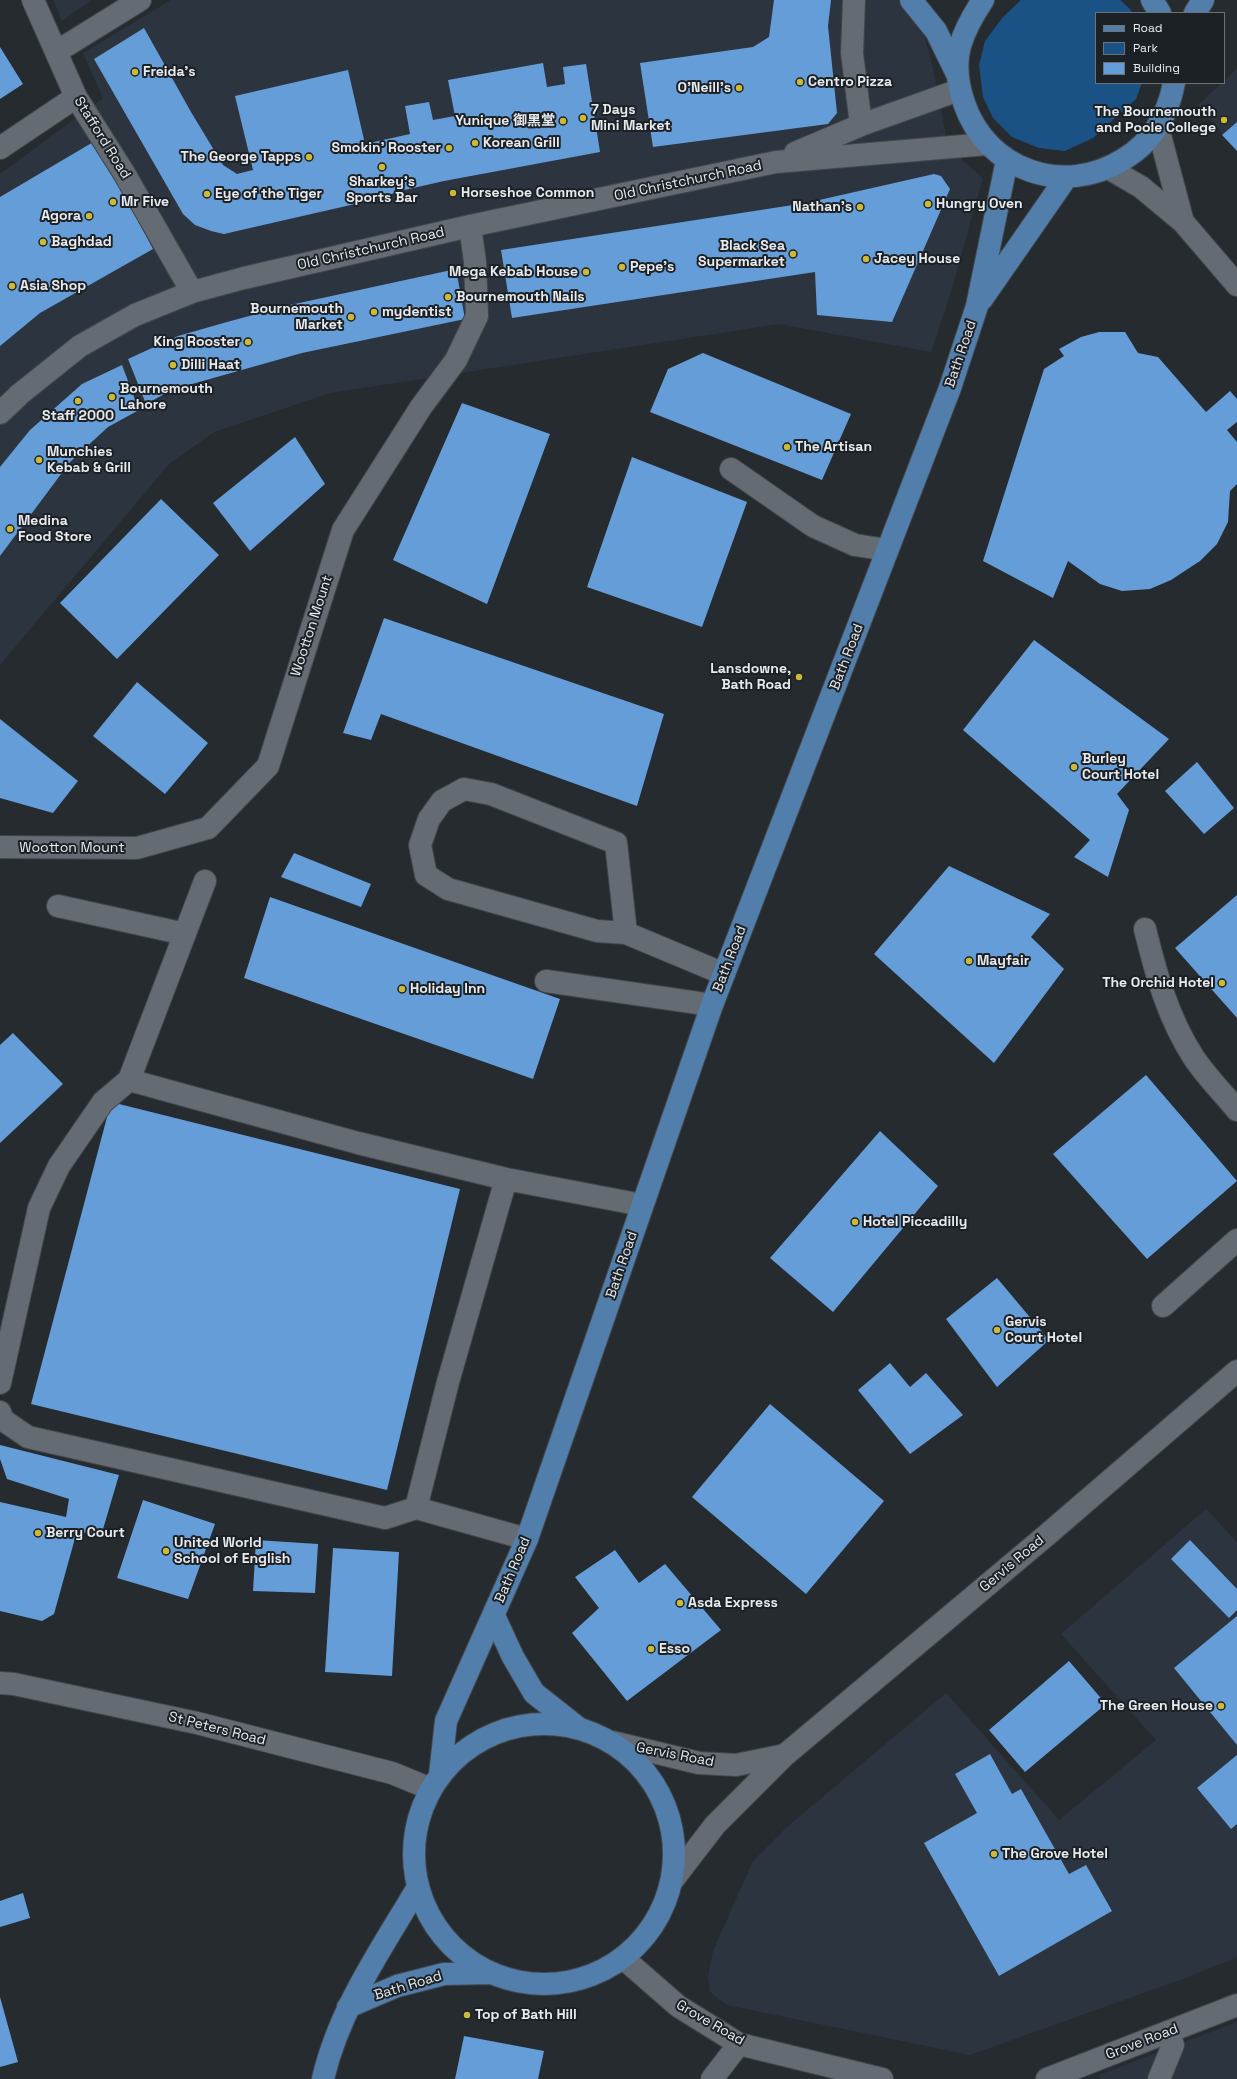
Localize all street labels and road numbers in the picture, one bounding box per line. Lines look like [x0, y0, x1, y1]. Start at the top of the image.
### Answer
street label: Stafford Road [70, 94, 134, 182]
street label: Old Christchurch Road [613, 157, 763, 205]
street label: Old Christchurch Road [296, 224, 446, 274]
street label: Bath Road [942, 318, 980, 390]
street label: Wootton Mount [288, 573, 336, 679]
street label: Bath Road [827, 621, 867, 693]
street label: Wootton Mount [19, 840, 125, 856]
street label: Bath Road [710, 923, 750, 995]
street label: Bath Road [603, 1229, 641, 1301]
street label: Gervis Road [976, 1532, 1048, 1596]
street label: Bath Road [492, 1535, 534, 1605]
street label: St Peters Road [167, 1709, 267, 1749]
street label: Gervis Road [635, 1739, 715, 1771]
street label: Bath Road [372, 1968, 444, 2004]
street label: Grove Road [673, 1997, 747, 2049]
street label: Grove Road [1103, 2021, 1181, 2063]

